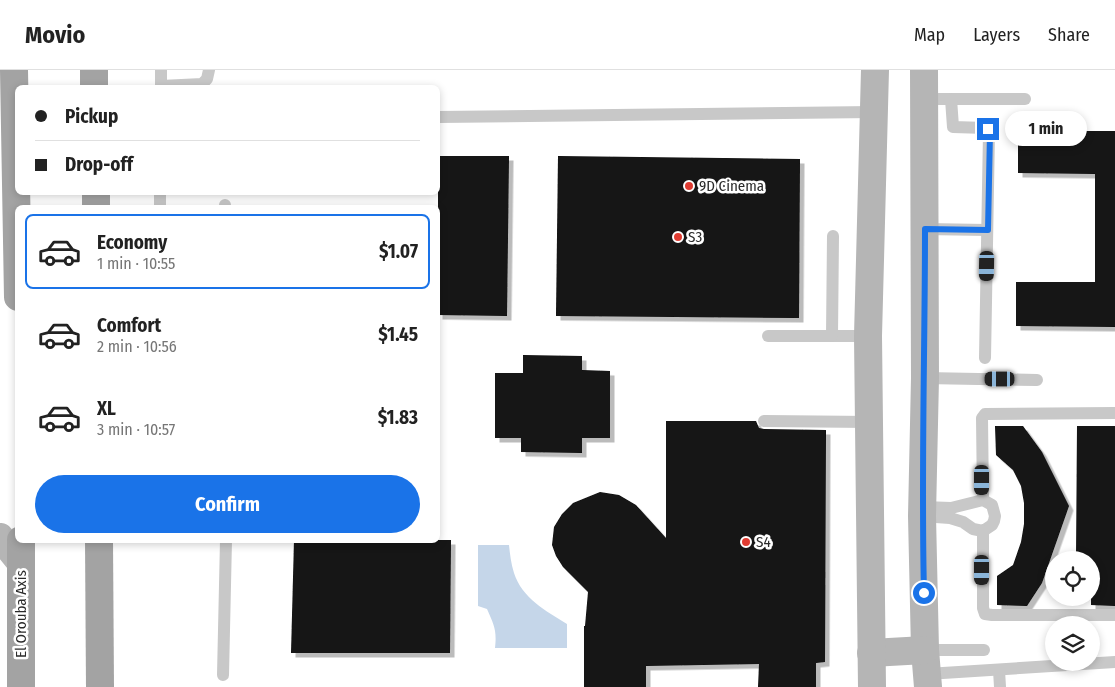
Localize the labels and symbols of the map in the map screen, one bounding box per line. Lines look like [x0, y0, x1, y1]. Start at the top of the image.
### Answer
callout: 1 min [1006, 112, 1088, 146]
route end [977, 118, 999, 140]
place label: 9D Cinema [699, 177, 764, 195]
marker: 9D Cinema [683, 180, 695, 192]
place label: S3 [688, 228, 702, 246]
marker: S3 [672, 231, 684, 243]
car [979, 251, 994, 281]
car [985, 372, 1015, 387]
car [974, 465, 989, 495]
place label: S4 [756, 533, 771, 551]
marker: S4 [740, 536, 752, 548]
car [974, 555, 989, 585]
street label: El Orouba Axis [12, 570, 30, 658]
route start [913, 582, 935, 604]

